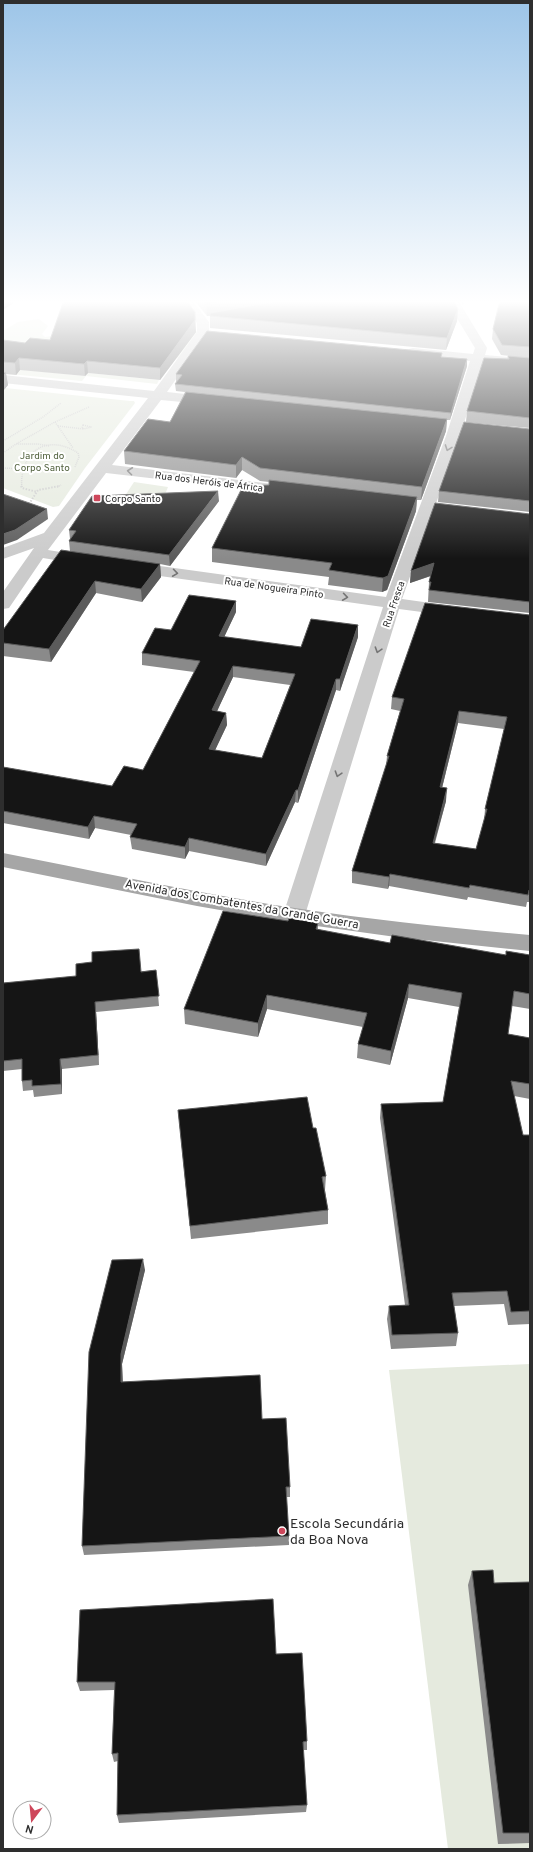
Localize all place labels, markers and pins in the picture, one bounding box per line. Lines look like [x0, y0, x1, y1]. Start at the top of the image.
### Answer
marker: Corpo Santo [92, 493, 102, 503]
place label: Corpo Santo [105, 493, 161, 506]
place label: Escola Secundária da Boa Nova [290, 1516, 404, 1549]
marker: Escola Secundária da Boa Nova [277, 1526, 287, 1536]

